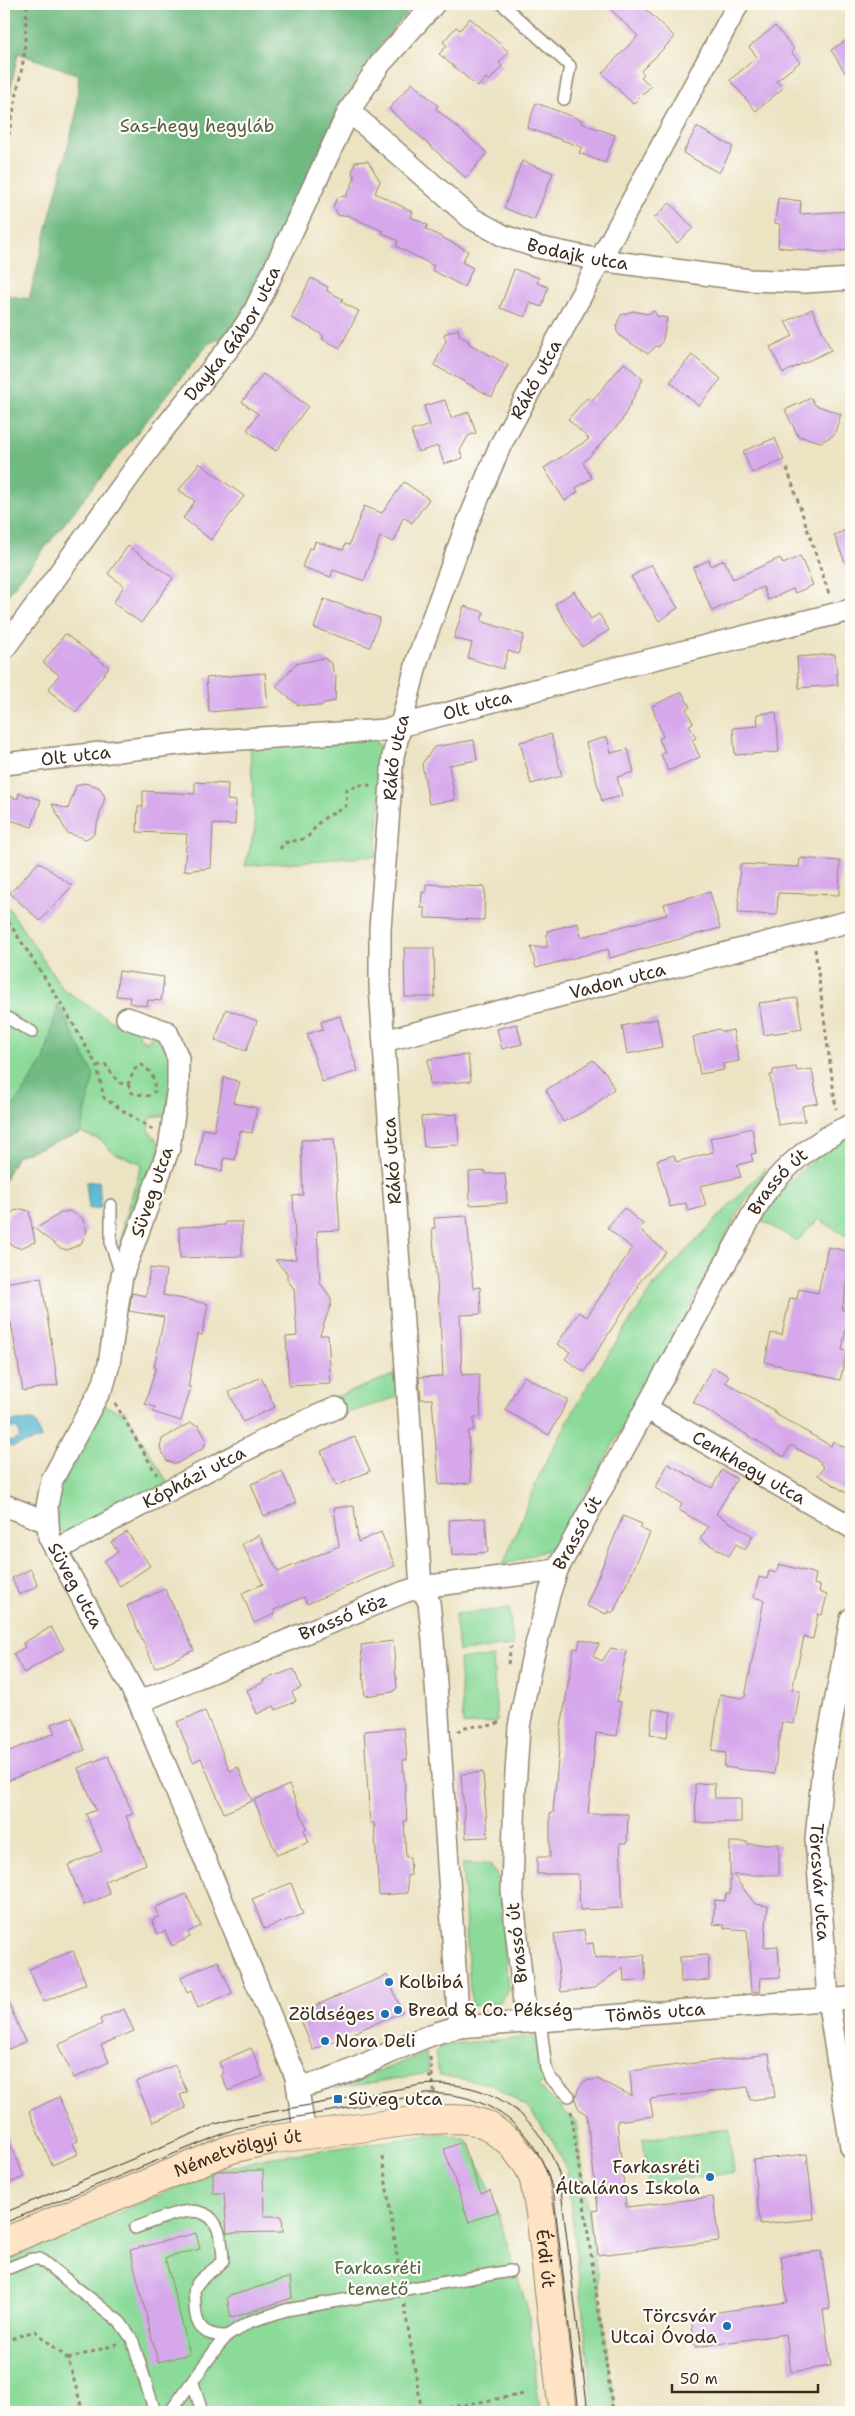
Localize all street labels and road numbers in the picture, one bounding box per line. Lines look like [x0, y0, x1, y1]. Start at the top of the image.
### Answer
street label: Bodajk utca [524, 232, 630, 276]
street label: Dayka Gábor utca [179, 262, 286, 406]
street label: Rákó utca [505, 335, 567, 424]
street label: Olt utca [440, 685, 514, 726]
street label: Rákó utca [378, 712, 415, 801]
street label: Olt utca [39, 740, 112, 772]
street label: Vadon utca [567, 957, 668, 1005]
street label: Rákó utca [377, 1117, 407, 1205]
street label: Süveg utca [125, 1143, 179, 1241]
street label: Brassó út [742, 1143, 813, 1219]
street label: Cenkhegy utca [688, 1425, 810, 1510]
street label: Kópházi utca [138, 1440, 250, 1514]
street label: Brassó út [547, 1491, 608, 1574]
street label: Süveg utca [42, 1538, 109, 1633]
street label: Brassó köz [295, 1588, 391, 1646]
street label: Törcsvár utca [804, 1822, 836, 1942]
street label: Brassó út [501, 1901, 533, 1985]
street label: Tömös utca [604, 1997, 706, 2028]
street label: Németvölgyi út [170, 2124, 303, 2183]
street label: Érdi út [530, 2228, 561, 2290]

